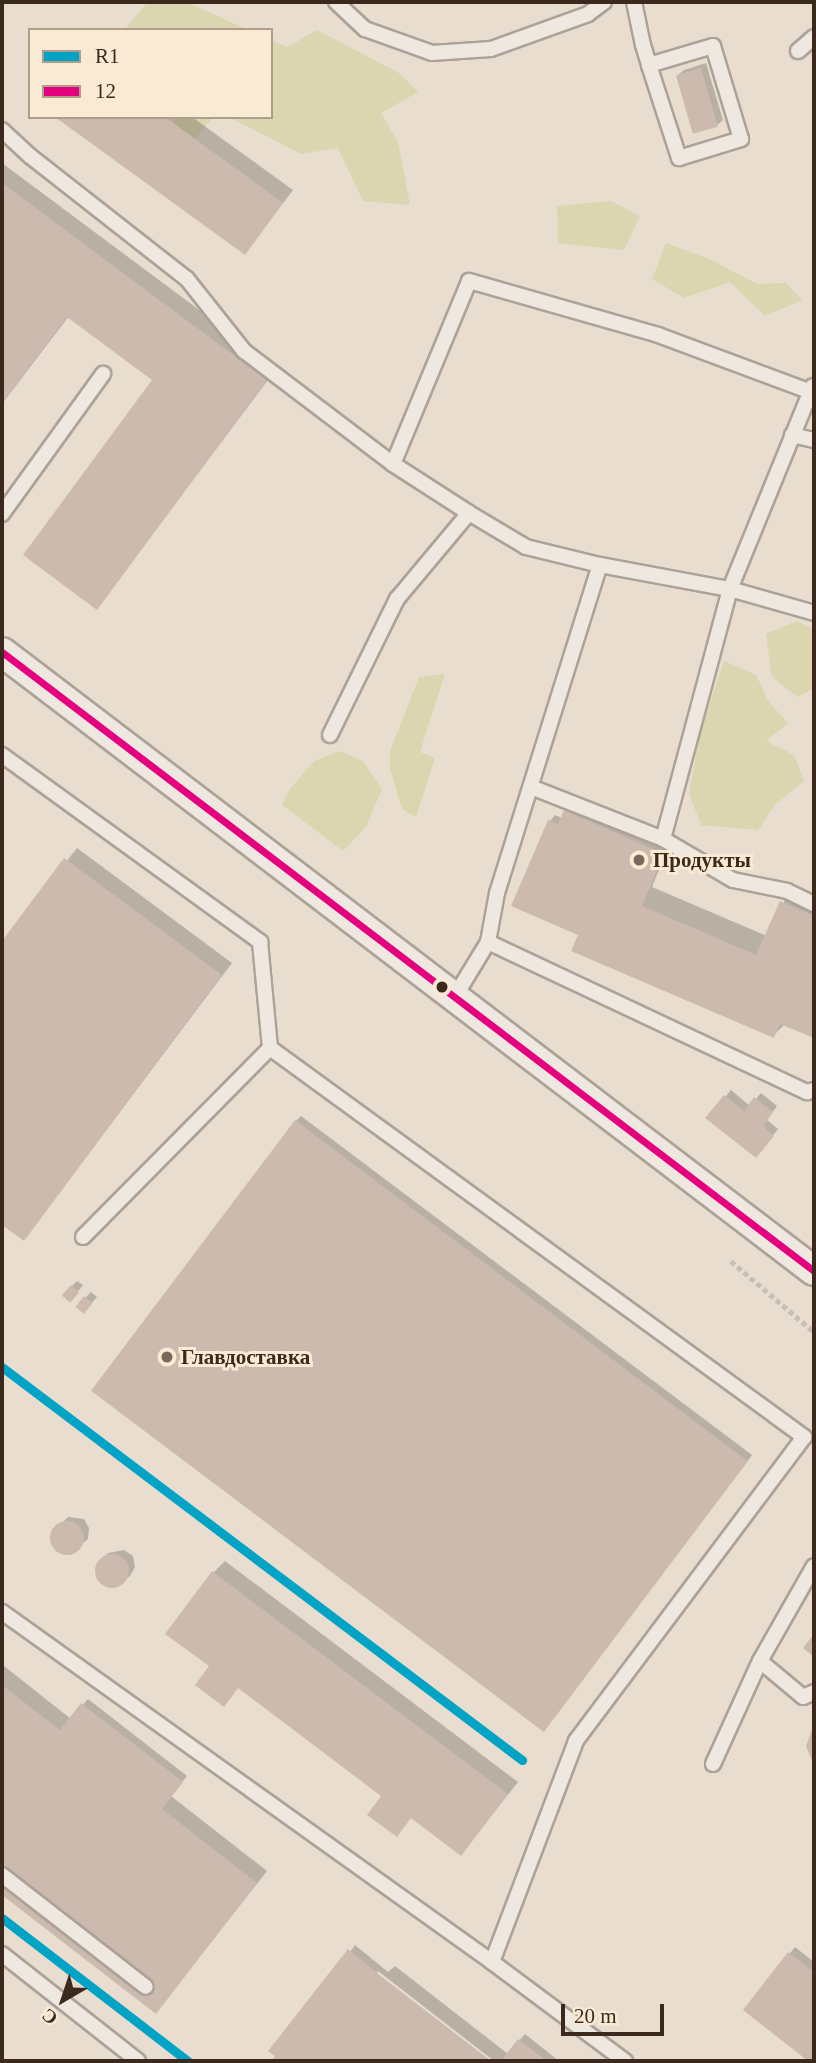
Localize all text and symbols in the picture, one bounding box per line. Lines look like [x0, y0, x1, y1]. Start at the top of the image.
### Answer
legend [28, 28, 273, 119]
text: R1 [95, 44, 120, 68]
text: 12 [95, 79, 116, 103]
place label: Продукты [653, 847, 751, 873]
marker: Продукты [631, 852, 647, 868]
unlabelled marker [435, 980, 449, 994]
place label: Главдоставка [181, 1344, 310, 1370]
marker: Главдоставка [159, 1349, 175, 1365]
north arrow [28, 1965, 98, 2035]
scale bar [564, 1990, 667, 2034]
text: С [38, 2004, 61, 2029]
text: 20 m [574, 2004, 617, 2028]

